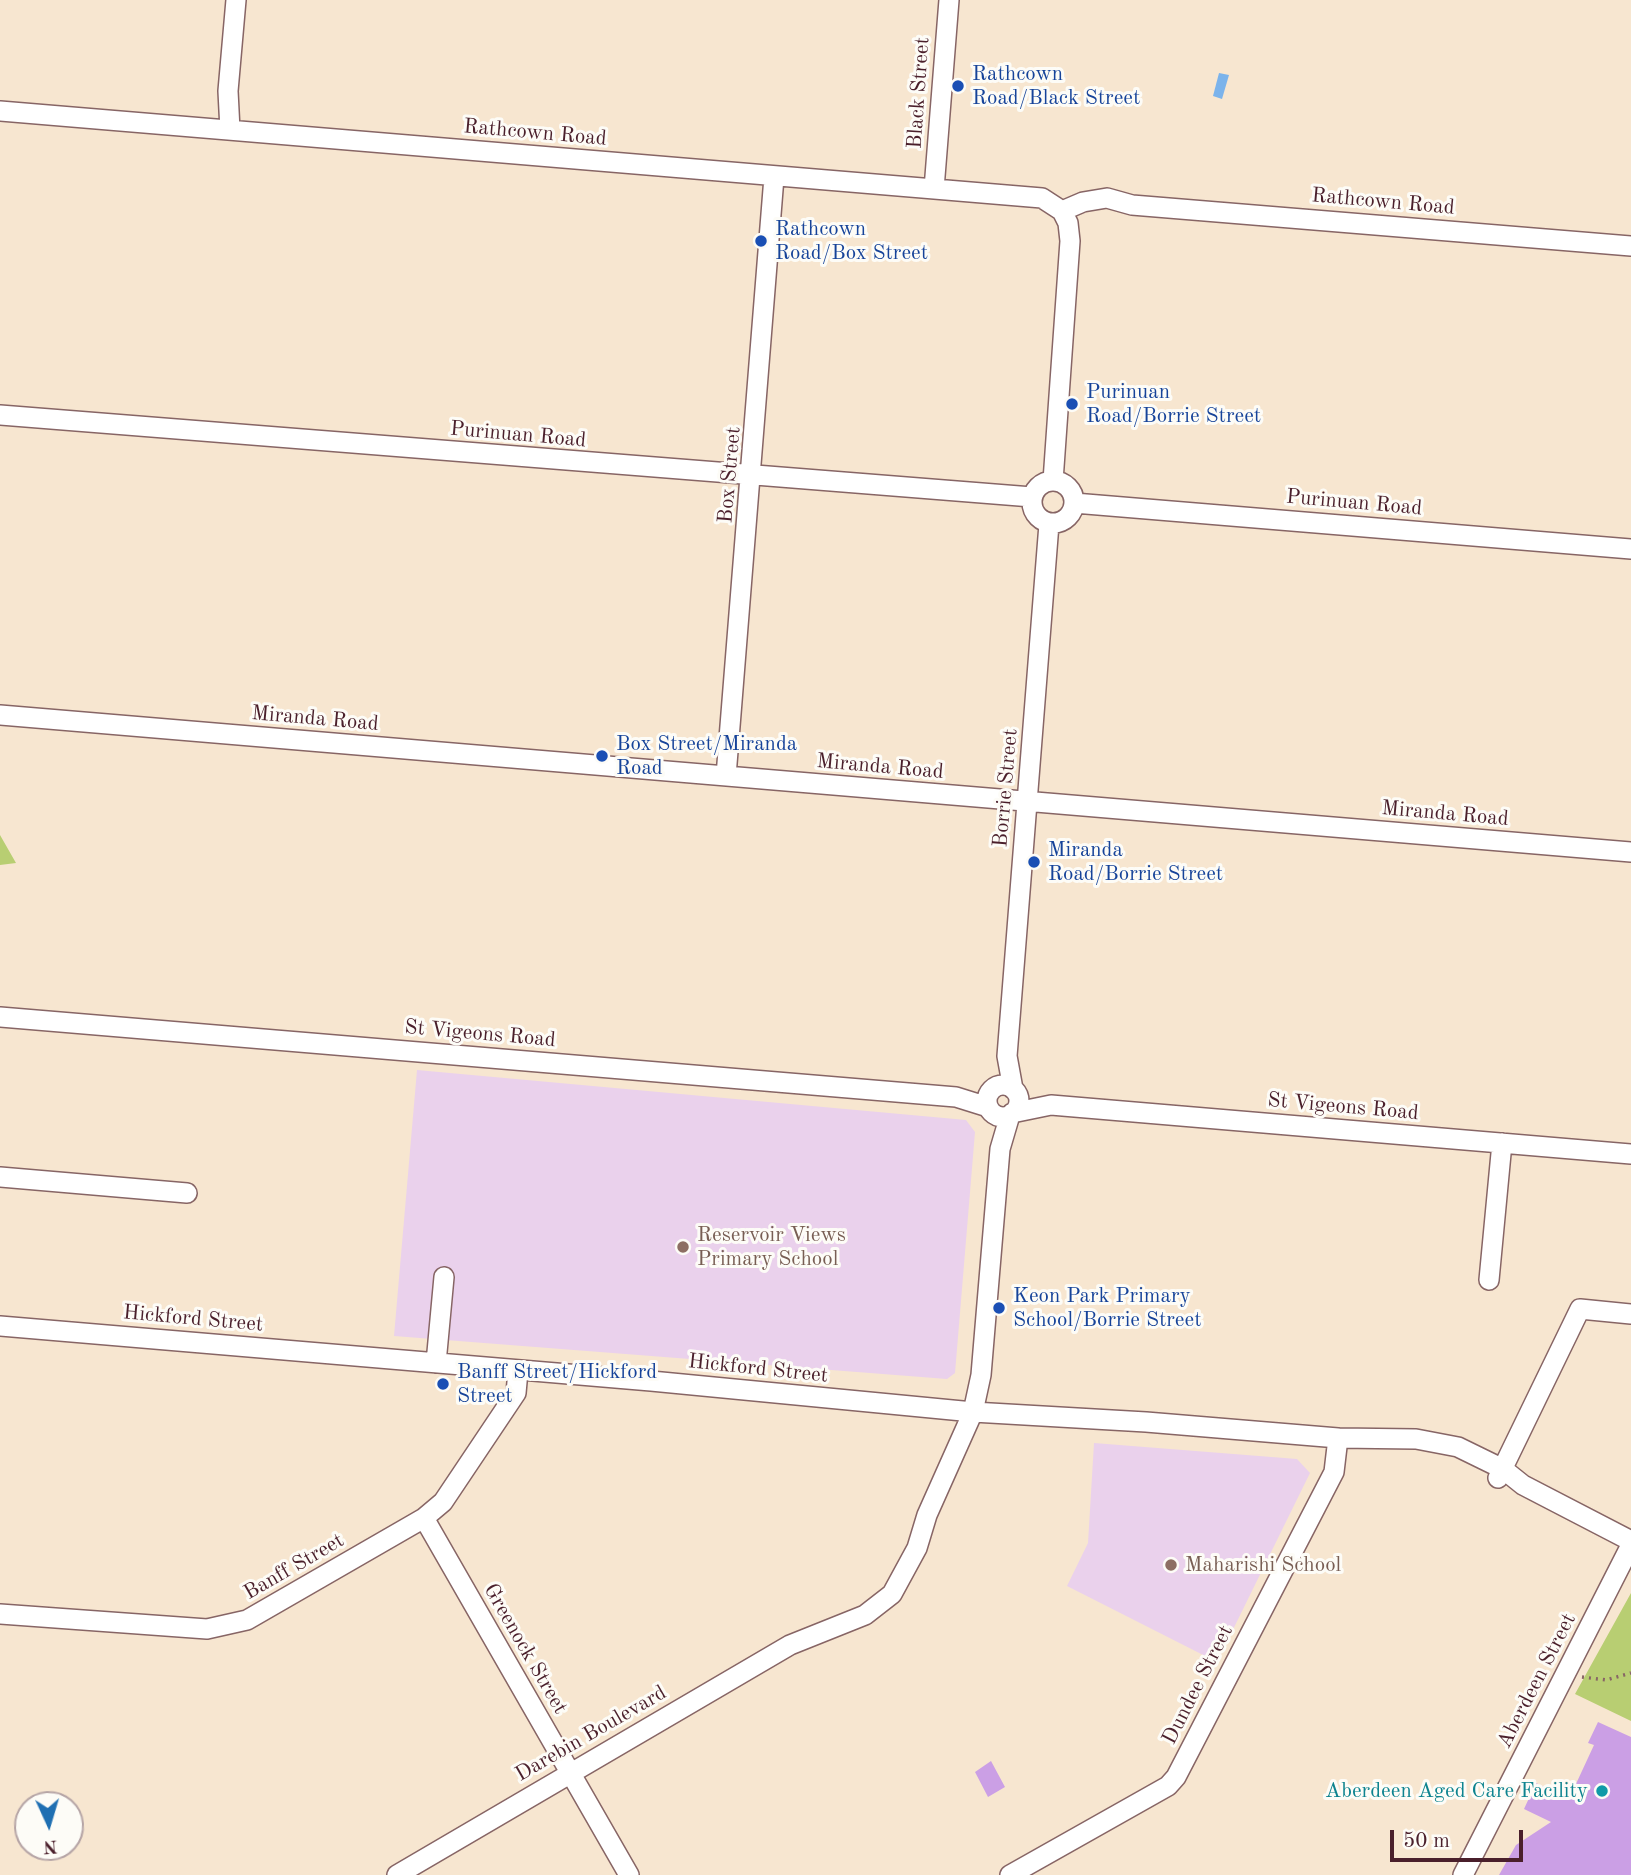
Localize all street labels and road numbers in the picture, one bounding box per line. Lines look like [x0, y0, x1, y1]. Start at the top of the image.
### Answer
street label: Black Street [903, 36, 935, 150]
street label: Rathcown Road [462, 114, 608, 152]
street label: Rathcown Road [1310, 183, 1456, 221]
street label: Purinuan Road [449, 416, 587, 454]
street label: Box Street [713, 426, 747, 524]
street label: Purinuan Road [1285, 484, 1423, 522]
street label: Miranda Road [250, 701, 380, 737]
street label: Borrie Street [988, 728, 1024, 848]
street label: Miranda Road [815, 749, 945, 785]
street label: Miranda Road [1380, 796, 1510, 832]
street label: St Vigeons Road [403, 1015, 557, 1053]
street label: St Vigeons Road [1266, 1088, 1420, 1126]
street label: Hickford Street [122, 1300, 264, 1338]
street label: Hickford Street [687, 1349, 829, 1389]
street label: Banff Street [239, 1528, 349, 1606]
street label: Greenock Street [477, 1579, 573, 1719]
street label: Aberdeen Street [1492, 1609, 1582, 1753]
street label: Dundee Street [1157, 1621, 1239, 1749]
street label: Darebin Boulevard [511, 1680, 671, 1788]

